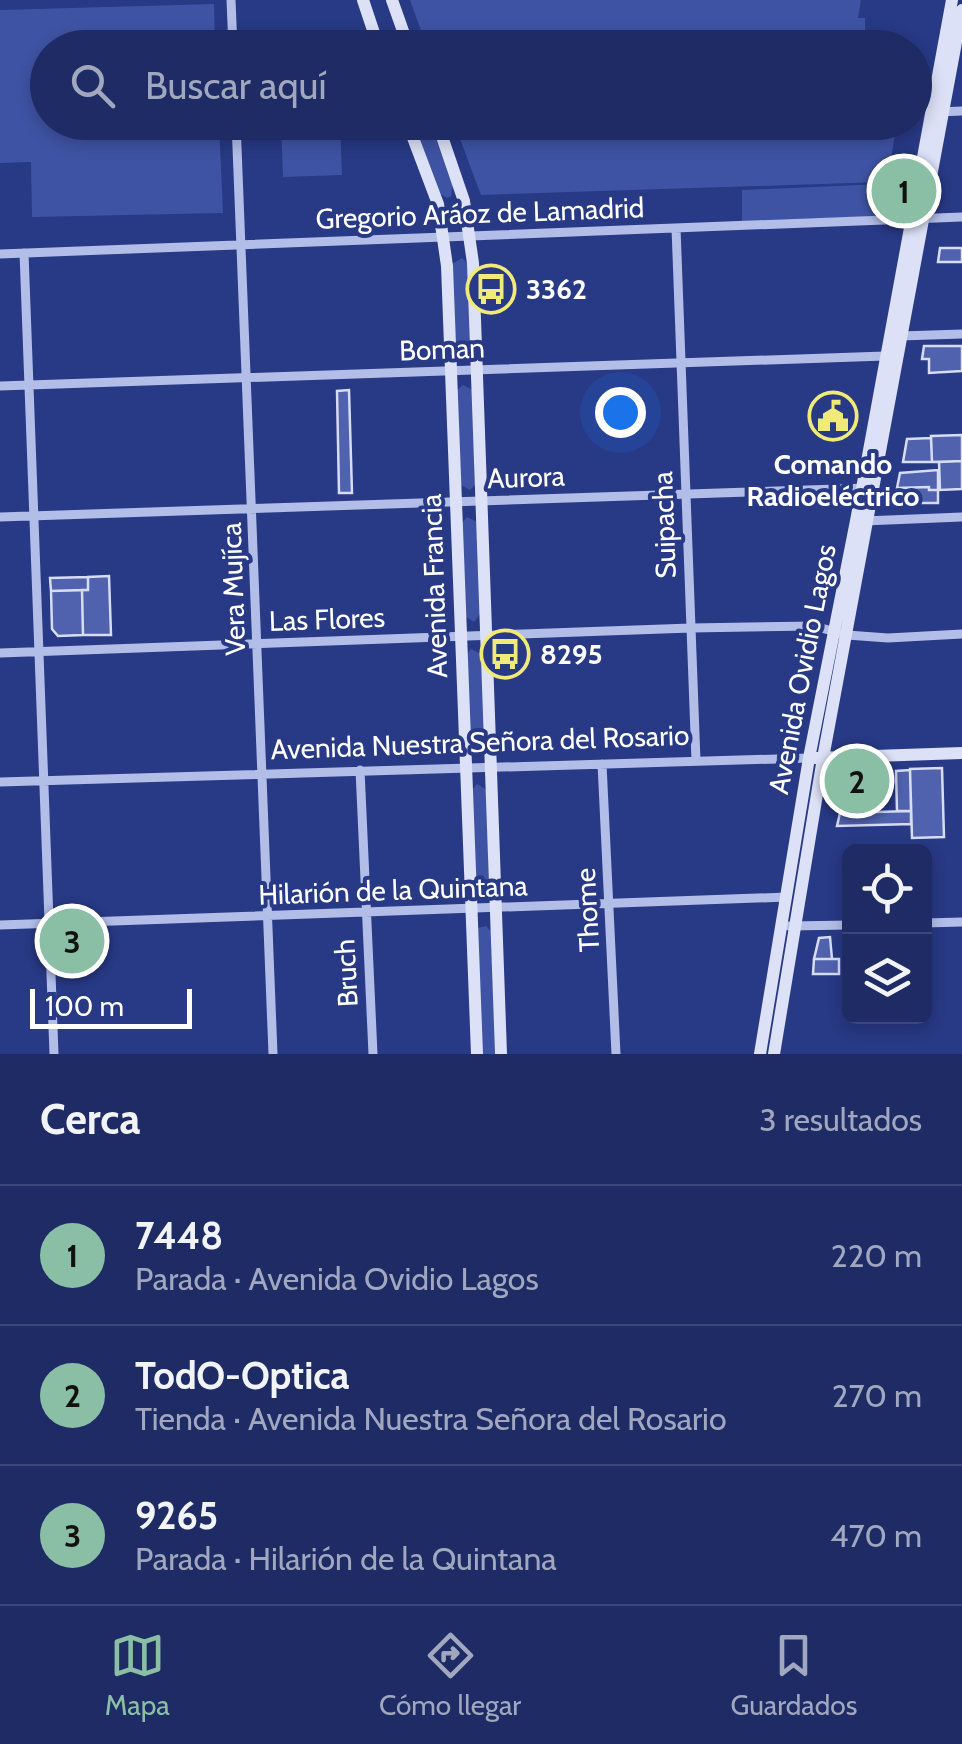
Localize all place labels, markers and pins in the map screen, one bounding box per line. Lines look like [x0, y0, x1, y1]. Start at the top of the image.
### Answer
pin: 1 [872, 154, 936, 228]
bus stop icon: 3362 [465, 263, 517, 315]
place label: 3362 [526, 272, 587, 306]
public building icon: Comando Radioeléctrico [807, 390, 859, 442]
place label: Comando Radioeléctrico [747, 447, 920, 513]
bus stop icon: 8295 [479, 628, 531, 680]
place label: 8295 [540, 637, 603, 671]
pin: 2 [824, 744, 890, 818]
pin: 3 [40, 904, 104, 978]

